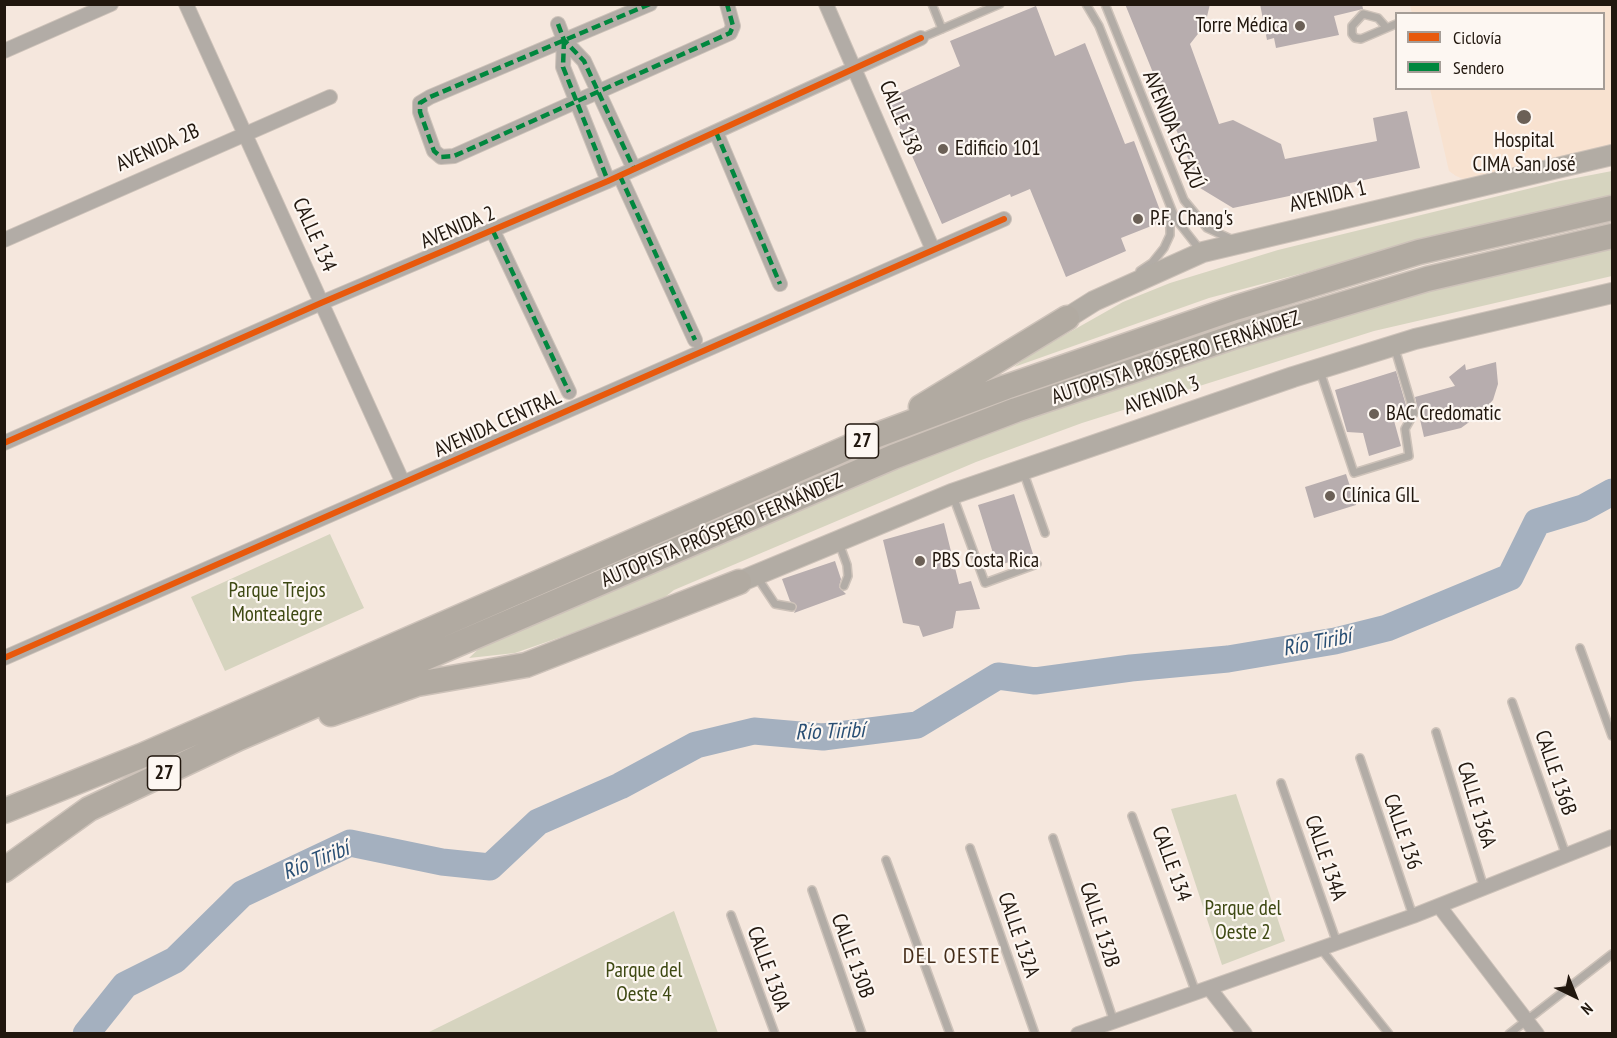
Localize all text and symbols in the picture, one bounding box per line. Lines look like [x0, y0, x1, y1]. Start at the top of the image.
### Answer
legend [1395, 12, 1605, 90]
place label: Torre Médica [1195, 13, 1288, 39]
marker: Torre Médica [1293, 19, 1307, 33]
text: Ciclovía [1453, 26, 1501, 49]
text: Sendero [1453, 56, 1504, 79]
street label: AVENIDA ESCAZÚ [1137, 67, 1209, 193]
street label: CALLE 138 [873, 77, 927, 159]
marker: Hospital CIMA San José [1515, 108, 1533, 126]
street label: AVENIDA 2B [113, 119, 203, 177]
place label: Hospital CIMA San José [1472, 128, 1576, 178]
place label: Edificio 101 [955, 136, 1041, 162]
marker: Edificio 101 [936, 142, 950, 156]
street label: AVENIDA 1 [1287, 176, 1369, 218]
street label: CALLE 134 [287, 194, 341, 276]
street label: AVENIDA 2 [417, 201, 499, 255]
place label: P.F. Chang's [1150, 206, 1233, 232]
marker: P.F. Chang's [1131, 212, 1145, 226]
street label: AUTOPISTA PRÓSPERO FERNÁNDEZ [1048, 306, 1304, 410]
street label: AVENIDA 3 [1121, 371, 1203, 421]
street label: AVENIDA CENTRAL [430, 385, 566, 463]
place label: BAC Credomatic [1386, 401, 1501, 427]
marker: BAC Credomatic [1367, 407, 1381, 421]
road number: 27 [846, 424, 878, 458]
street label: AUTOPISTA PRÓSPERO FERNÁNDEZ [597, 469, 847, 593]
place label: Clínica GIL [1342, 483, 1419, 509]
marker: Clínica GIL [1323, 489, 1337, 503]
place label: PBS Costa Rica [932, 548, 1039, 574]
marker: PBS Costa Rica [913, 554, 927, 568]
park label: Parque Trejos Montealegre [228, 578, 326, 628]
water label: Río Tiribí [1281, 623, 1353, 663]
water label: Río Tiribí [795, 718, 865, 746]
street label: CALLE 136B [1529, 727, 1581, 819]
road number: 27 [148, 756, 180, 790]
street label: CALLE 136A [1451, 759, 1501, 851]
street label: CALLE 136 [1377, 791, 1427, 873]
street label: CALLE 134A [1299, 812, 1351, 904]
street label: CALLE 134 [1146, 823, 1196, 905]
water label: Río Tiribí [279, 836, 353, 886]
street label: CALLE 132B [1073, 879, 1125, 971]
street label: CALLE 132A [992, 889, 1044, 981]
park label: Parque del Oeste 2 [1204, 896, 1282, 946]
street label: CALLE 130B [825, 910, 879, 1002]
street label: CALLE 130A [741, 923, 795, 1015]
district label: DEL OESTE [903, 944, 1001, 970]
park label: Parque del Oeste 4 [605, 958, 683, 1008]
north arrow [1545, 966, 1605, 1026]
text: N [1577, 999, 1597, 1019]

